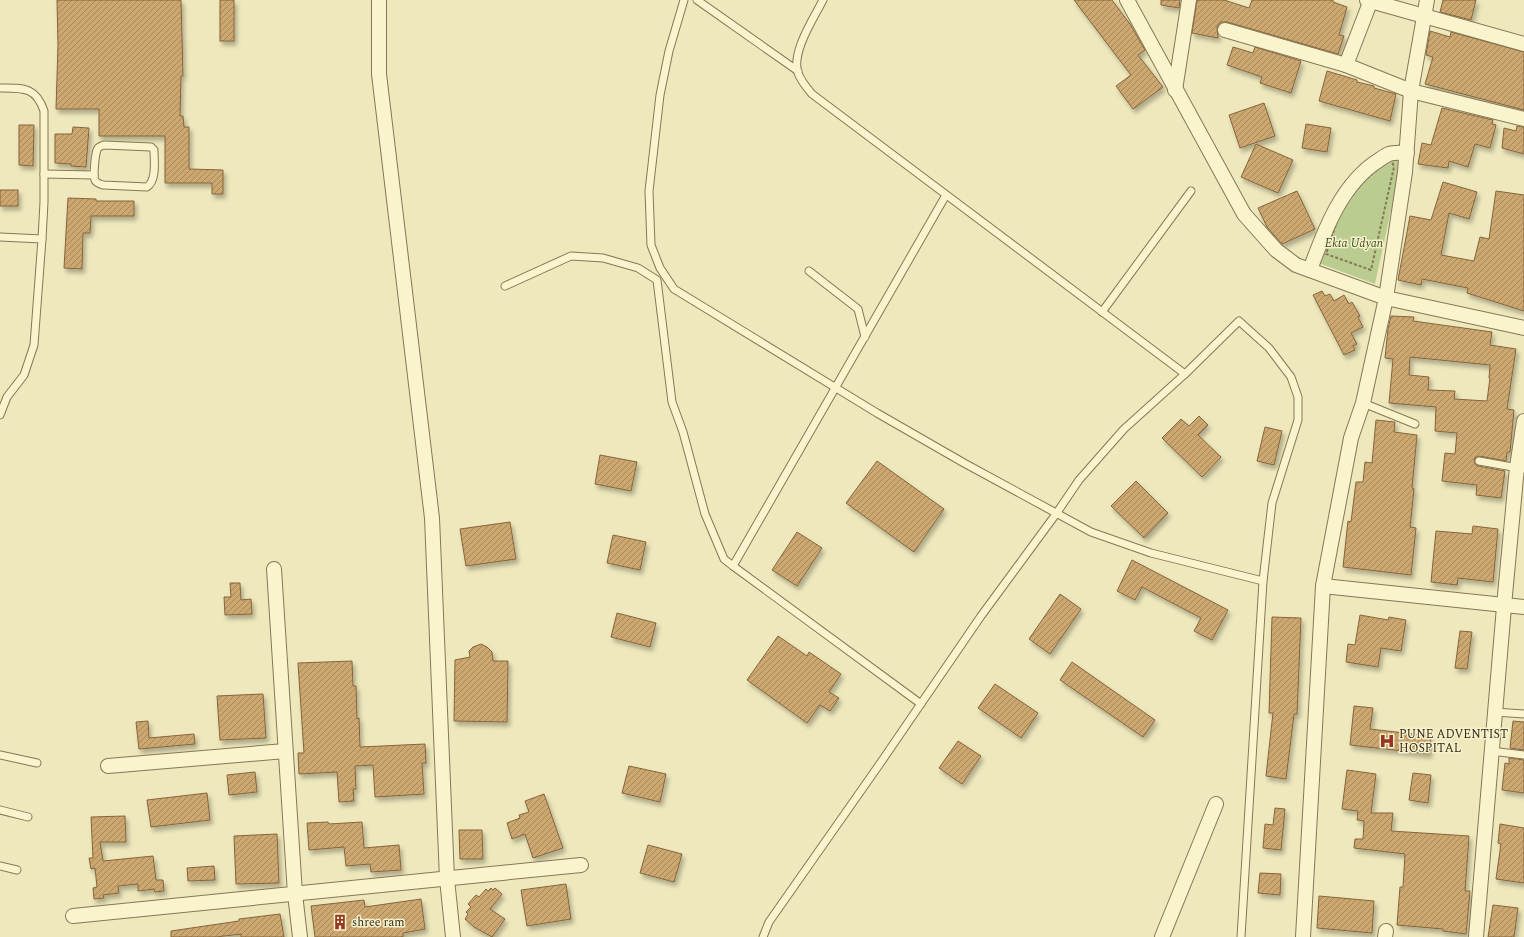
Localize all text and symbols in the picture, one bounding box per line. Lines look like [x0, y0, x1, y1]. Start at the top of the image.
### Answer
park label: Ekta Udyan [1325, 234, 1384, 253]
place label: PUNE ADVENTIST HOSPITAL [1399, 725, 1508, 758]
hospital icon: PUNE ADVENTIST HOSPITAL [1378, 732, 1396, 750]
building icon: shree ram [331, 913, 349, 931]
place label: shree ram [352, 913, 405, 932]

